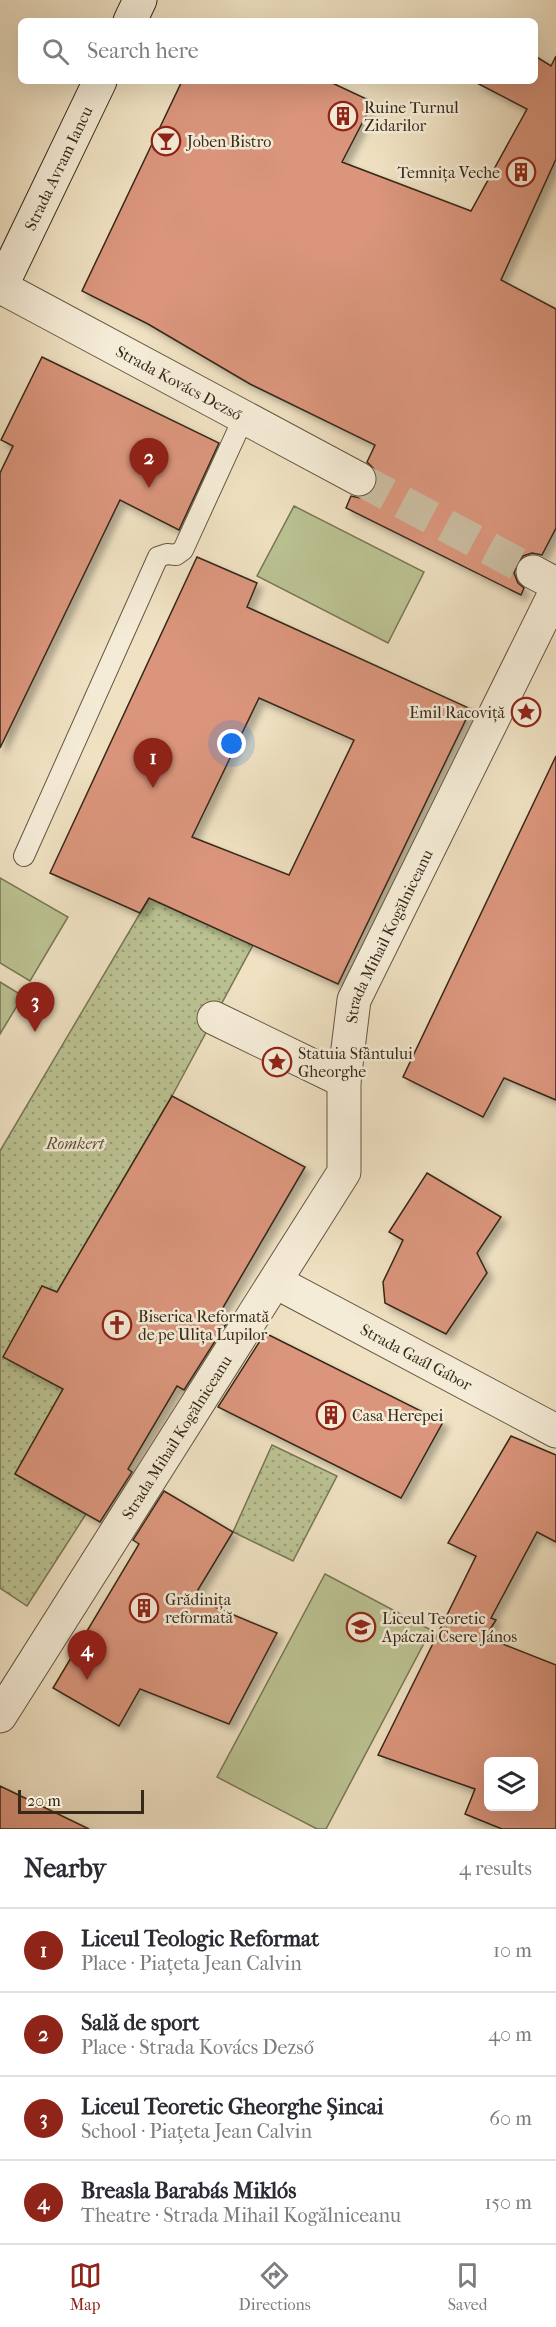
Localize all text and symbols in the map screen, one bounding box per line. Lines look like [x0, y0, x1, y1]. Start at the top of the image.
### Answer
search box [18, 18, 538, 84]
icon: search [39, 35, 72, 68]
text: Search here [87, 38, 199, 64]
place label: Ruine Turnul Zidarilor [364, 98, 459, 135]
building icon: Ruine Turnul Zidarilor [327, 100, 359, 132]
street label: Strada Avram Iancu [21, 103, 96, 234]
bar icon: Joben Bistro [150, 125, 182, 157]
place label: Joben Bistro [185, 132, 271, 151]
building icon: Temnița Veche [505, 156, 537, 188]
place label: Temnița Veche [398, 163, 500, 183]
street label: Strada Kovács Dezső [113, 341, 245, 424]
pin: 2 [130, 438, 168, 488]
place icon: Emil Racoviță [510, 696, 542, 728]
place label: Emil Racoviță [409, 703, 506, 723]
your location [217, 729, 246, 758]
pin: 1 [134, 738, 172, 788]
street label: Strada Mihail Kogălniceanu [342, 846, 437, 1025]
pin: 3 [15, 982, 54, 1032]
place label: Statuia Sfântului Gheorghe [298, 1044, 413, 1081]
place icon: Statuia Sfântului Gheorghe [261, 1046, 293, 1078]
park label: Romkert [45, 1134, 105, 1153]
place label: Biserica Reformată de pe Ulița Lupilor [138, 1307, 270, 1345]
church icon: Biserica Reformată de pe Ulița Lupilor [101, 1309, 133, 1341]
street label: Strada Gaál Gábor [357, 1320, 475, 1395]
street label: Strada Mihail Kogălniceanu [118, 1352, 236, 1523]
building icon: Casa Herepei [315, 1399, 347, 1431]
place label: Casa Herepei [352, 1406, 444, 1425]
place label: Grădinița reformată [165, 1590, 234, 1627]
building icon: Grădinița reformată [128, 1592, 160, 1624]
place label: Liceul Teoretic Apáczai Csere János [381, 1609, 517, 1646]
school or university icon: Liceul Teoretic Apáczai Csere János [345, 1611, 377, 1643]
pin: 4 [68, 1630, 106, 1680]
map controls [484, 1757, 538, 1811]
button: layers [484, 1757, 538, 1811]
scale bar [18, 1787, 144, 1814]
text: 20 m [27, 1791, 61, 1810]
text: Nearby [24, 1853, 106, 1884]
text: 4 results [459, 1857, 532, 1880]
text: Liceul Teologic Reformat [81, 1926, 319, 1952]
text: 1 [40, 1939, 47, 1962]
text: 10 m [493, 1939, 532, 1962]
text: Place · Piațeta Jean Calvin [81, 1952, 302, 1975]
text: Sală de sport [81, 2010, 199, 2036]
text: 2 [38, 2023, 49, 2046]
text: 40 m [488, 2023, 532, 2046]
text: Place · Strada Kovács Dezső [81, 2036, 314, 2059]
text: Liceul Teoretic Gheorghe Șincai [81, 2094, 383, 2120]
text: 3 [39, 2107, 48, 2130]
text: 60 m [489, 2107, 532, 2130]
text: School · Piațeta Jean Calvin [81, 2120, 312, 2143]
text: Breasla Barabás Miklós [81, 2178, 296, 2204]
text: 4 [38, 2191, 49, 2214]
text: 150 m [484, 2191, 532, 2214]
text: Theatre · Strada Mihail Kogălniceanu [81, 2204, 401, 2227]
tab: Map [69, 2259, 102, 2314]
tab: Directions [239, 2259, 311, 2314]
tab: Saved [448, 2259, 487, 2314]

